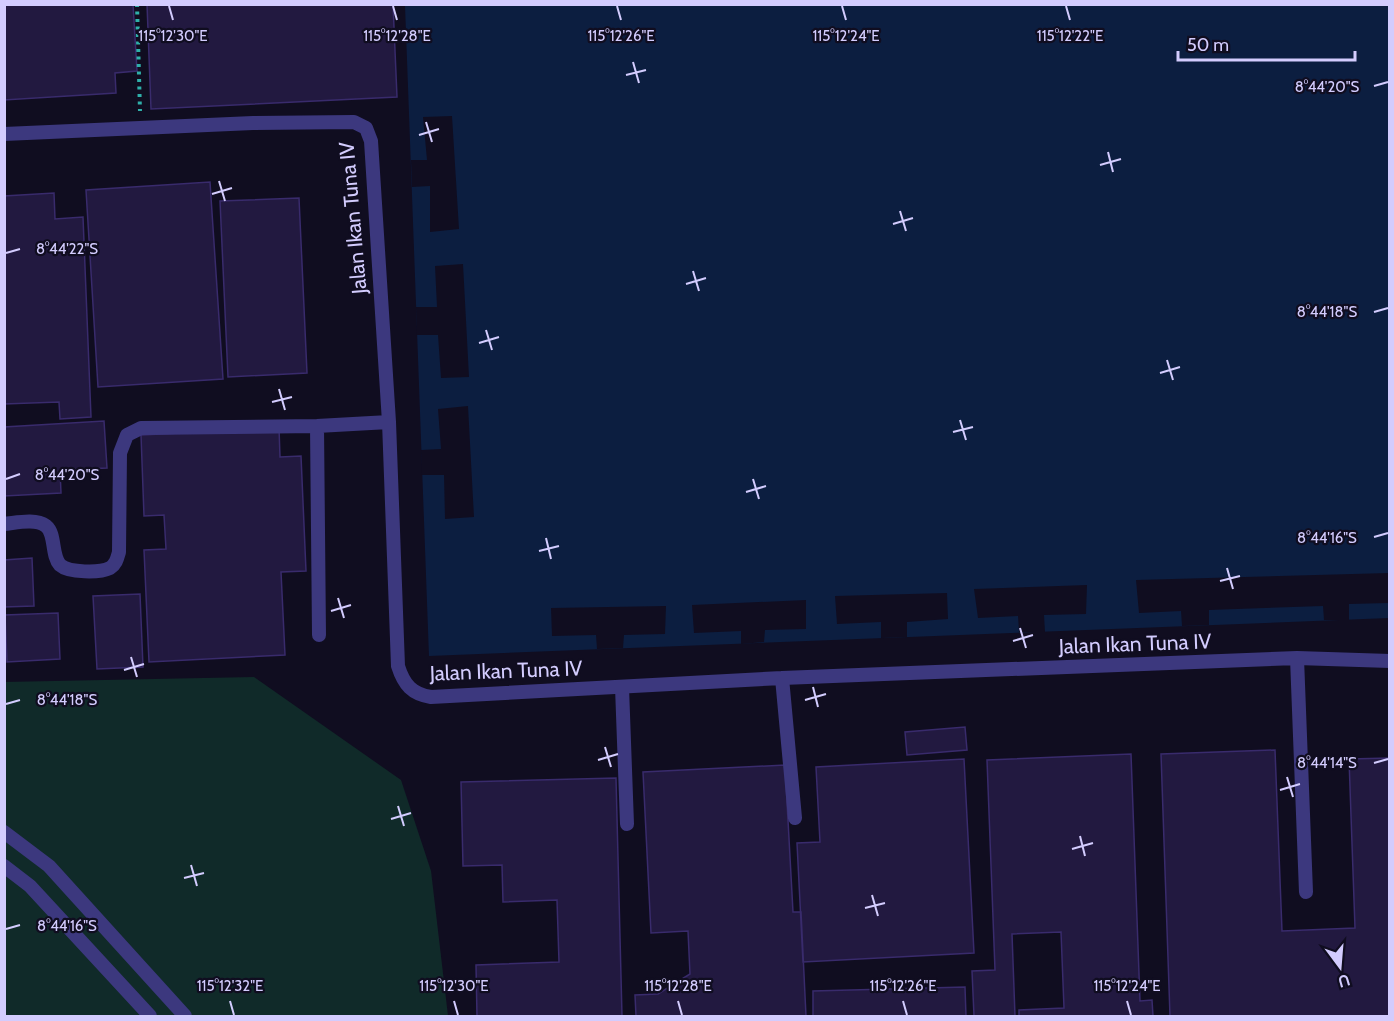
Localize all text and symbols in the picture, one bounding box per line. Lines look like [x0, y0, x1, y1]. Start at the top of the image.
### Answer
scale bar [1178, 24, 1355, 62]
text: 115°12'30"E [138, 27, 208, 45]
text: 115°12'28"E [363, 27, 431, 45]
text: 115°12'26"E [587, 27, 655, 45]
text: 115°12'24"E [812, 27, 880, 45]
text: 115°12'22"E [1037, 27, 1103, 45]
text: 50 m [1187, 34, 1229, 56]
text: 8°44'20"S [1295, 78, 1360, 96]
street label: Jalan Ikan Tuna IV [333, 141, 372, 296]
text: 8°44'22"S [36, 240, 98, 258]
text: 8°44'18"S [1297, 303, 1357, 321]
text: 8°44'20"S [35, 466, 100, 484]
text: 8°44'16"S [1297, 529, 1357, 547]
street label: Jalan Ikan Tuna IV [1057, 628, 1212, 659]
street label: Jalan Ikan Tuna IV [428, 655, 583, 686]
text: 8°44'18"S [37, 691, 97, 709]
text: 8°44'14"S [1297, 754, 1357, 772]
text: 8°44'16"S [37, 917, 97, 935]
north arrow [1310, 937, 1370, 997]
text: U [1336, 970, 1352, 992]
text: 115°12'32"E [197, 977, 263, 995]
text: 115°12'30"E [419, 977, 489, 995]
text: 115°12'28"E [644, 977, 712, 995]
text: 115°12'26"E [869, 977, 937, 995]
text: 115°12'24"E [1093, 977, 1161, 995]

